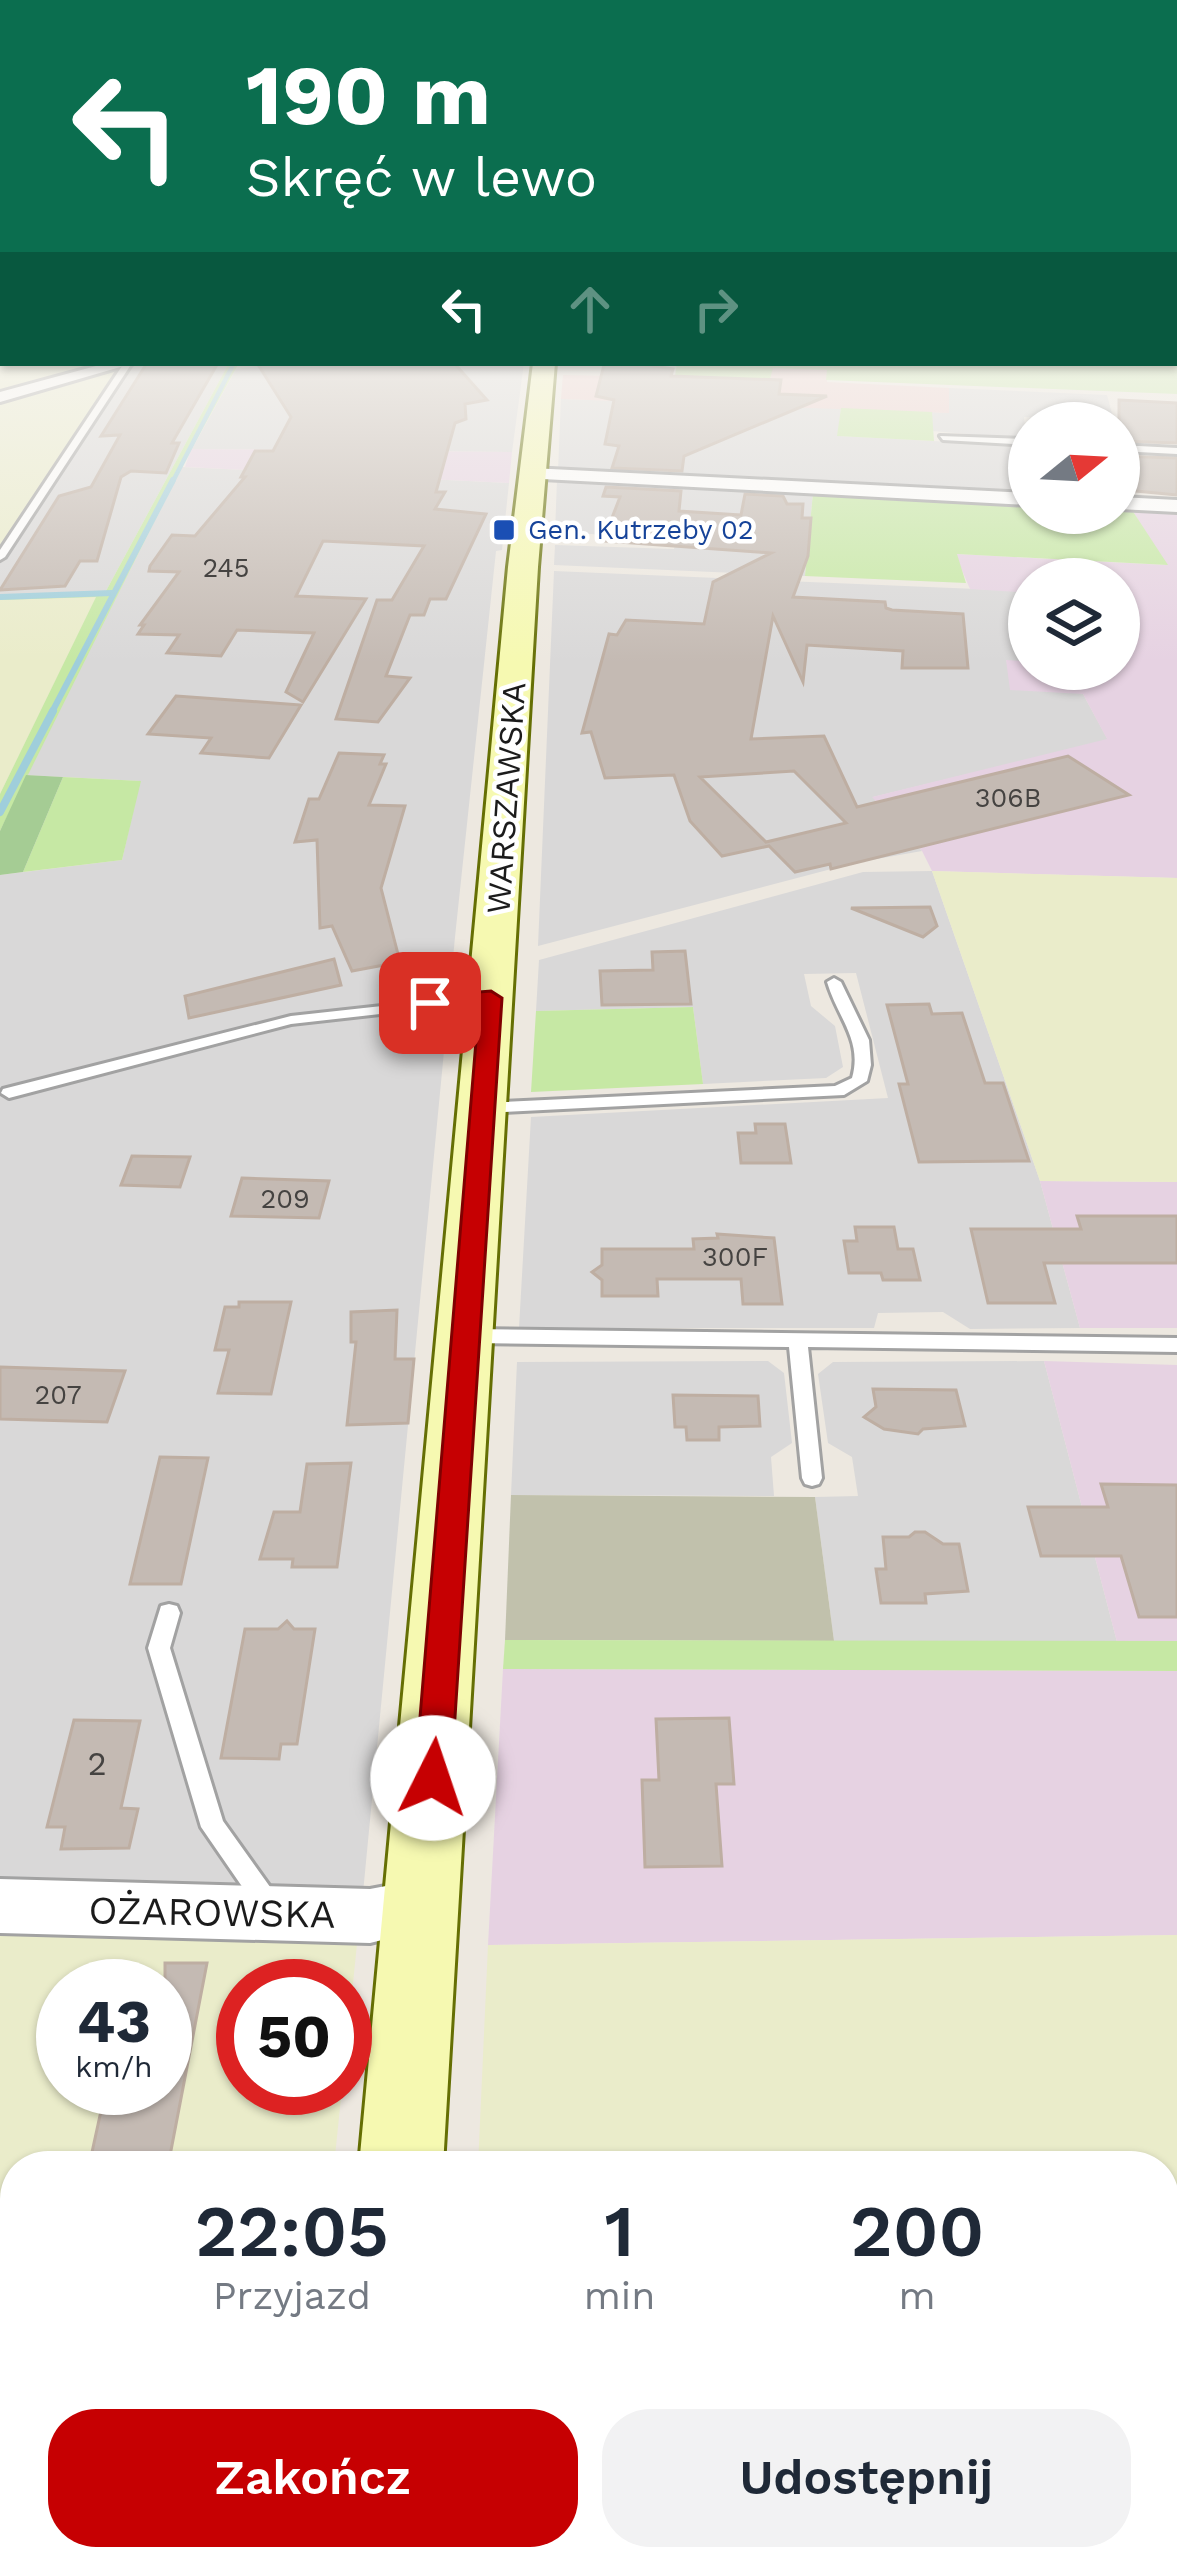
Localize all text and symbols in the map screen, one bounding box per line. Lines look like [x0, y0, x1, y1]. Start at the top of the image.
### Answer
text: 190 m [246, 46, 491, 144]
icon: left [48, 48, 204, 204]
text: Skręć w lewo [246, 146, 597, 209]
icon: left [431, 276, 497, 342]
icon: ahead [557, 276, 623, 342]
icon: right [683, 276, 749, 342]
north arrow [1008, 402, 1140, 534]
map controls [1008, 402, 1140, 690]
place label: Gen. Kutrzeby 02 [528, 514, 754, 546]
marker: Gen. Kutrzeby 02 [491, 517, 517, 543]
house number: 245 [202, 552, 250, 584]
button: layers [1008, 558, 1140, 690]
street label: WARSZAWSKA [478, 681, 534, 915]
house number: 306B [975, 782, 1041, 814]
pin [379, 952, 481, 1054]
icon: arrive [397, 970, 463, 1036]
house number: 209 [260, 1183, 310, 1215]
house number: 300F [702, 1241, 768, 1273]
house number: 207 [34, 1379, 82, 1411]
position arrow [370, 1715, 496, 1841]
house number: 2 [87, 1744, 107, 1783]
street label: OŻAROWSKA [88, 1887, 336, 1937]
speed limit sign: 50 [216, 1959, 372, 2115]
text: 43 [77, 1986, 151, 2057]
text: km/h [75, 2049, 153, 2084]
text: 22:05 [195, 2189, 389, 2273]
text: 1 [605, 2189, 634, 2273]
text: 200 [850, 2189, 984, 2273]
text: Przyjazd [213, 2273, 371, 2318]
text: min [584, 2273, 655, 2318]
text: m [899, 2273, 936, 2318]
button: Zakończ [48, 2409, 578, 2547]
button: Udostępnij [602, 2409, 1131, 2547]

